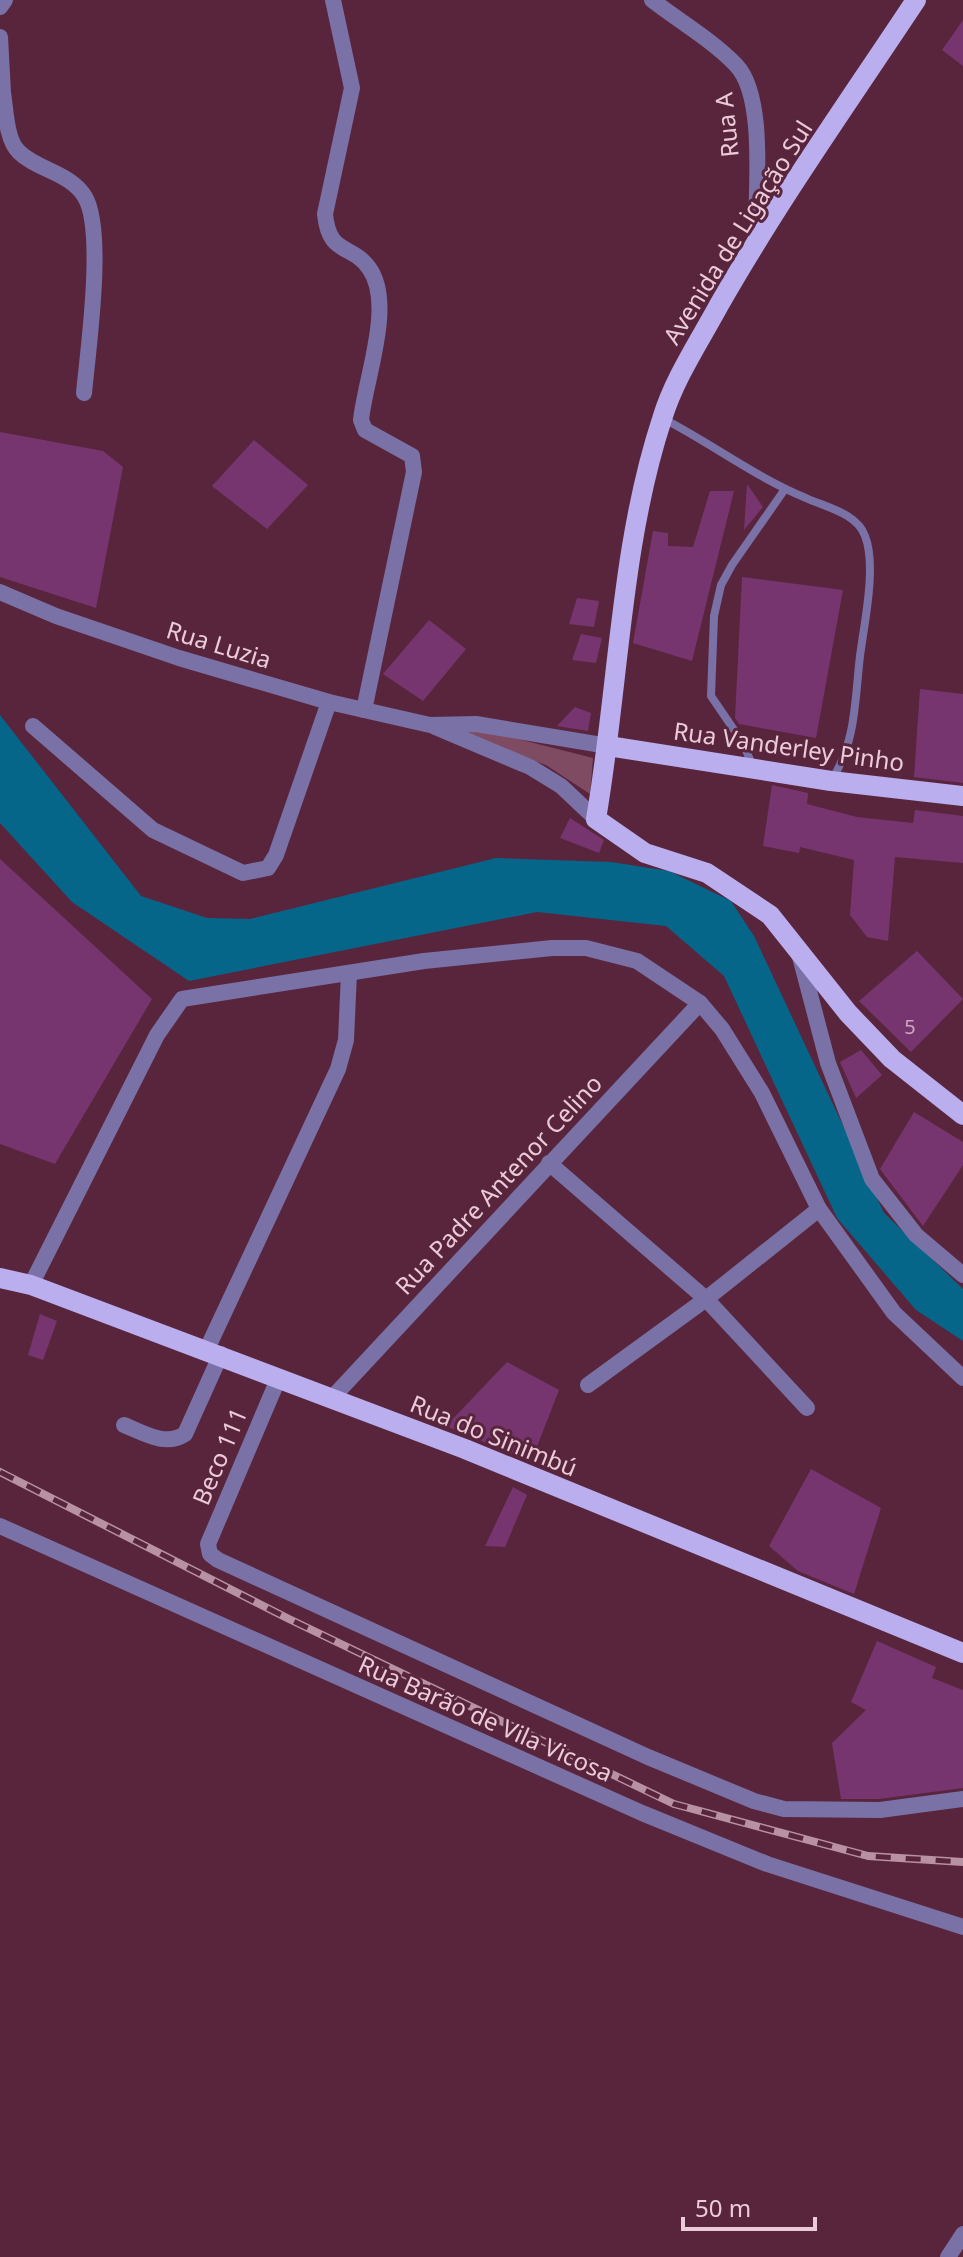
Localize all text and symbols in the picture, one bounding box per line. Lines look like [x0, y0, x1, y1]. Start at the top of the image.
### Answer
street label: Rua A [706, 90, 746, 159]
street label: Avenida de Ligação Sul [655, 114, 819, 350]
street label: Rua Luzia [163, 612, 275, 676]
street label: Rua Vanderley Pinho [672, 713, 906, 779]
house number: 5 [904, 1013, 916, 1040]
street label: Rua Padre Antenor Celino [387, 1067, 609, 1301]
street label: Rua do Sinimbú [406, 1386, 582, 1484]
street label: Beco 111 [184, 1402, 254, 1510]
street label: Rua Barão de Vila Vicosa [354, 1647, 618, 1789]
scale bar [683, 2181, 815, 2231]
text: 50 m [695, 2191, 751, 2224]

